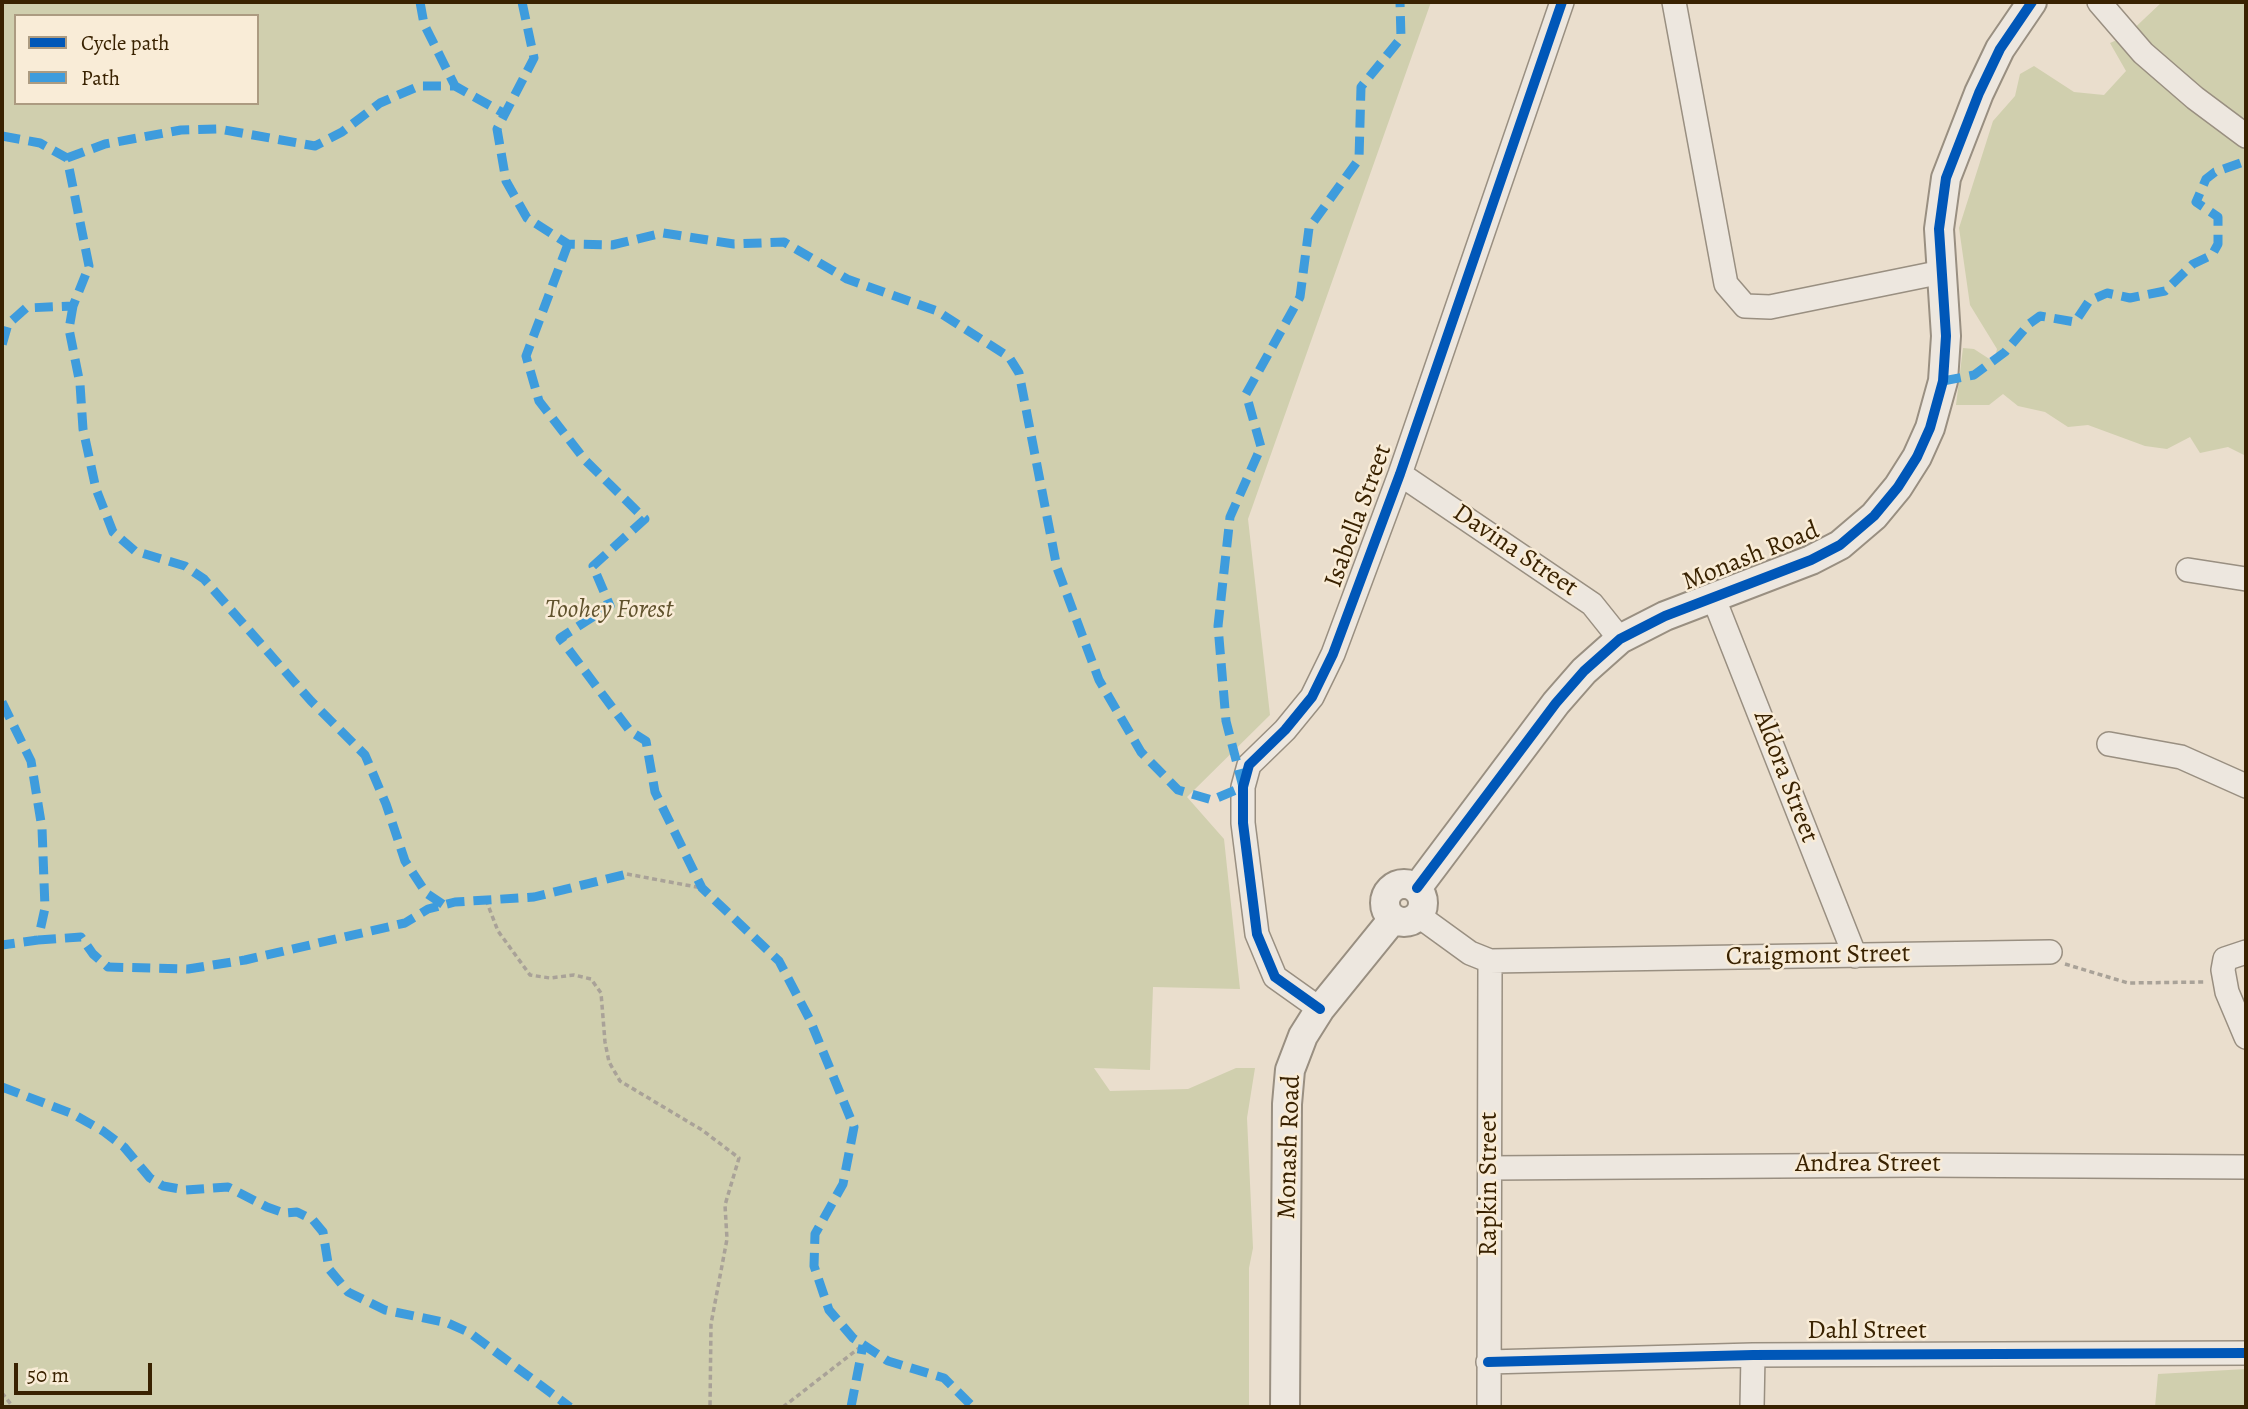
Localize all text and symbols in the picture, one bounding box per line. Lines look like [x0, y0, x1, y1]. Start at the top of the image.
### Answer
legend [14, 14, 259, 105]
text: Cycle path [81, 29, 170, 57]
text: Path [81, 64, 120, 92]
street label: Isabella Street [1319, 440, 1399, 592]
street label: Davina Street [1446, 498, 1584, 604]
street label: Monash Road [1678, 515, 1824, 599]
park label: Toohey Forest [545, 595, 673, 627]
street label: Aldora Street [1746, 707, 1824, 847]
street label: Craigmont Street [1726, 939, 1910, 973]
street label: Monash Road [1272, 1074, 1308, 1220]
street label: Rapkin Street [1474, 1112, 1506, 1256]
street label: Andrea Street [1795, 1149, 1941, 1181]
street label: Dahl Street [1807, 1316, 1927, 1348]
scale bar [18, 1350, 156, 1394]
text: 50 m [27, 1361, 69, 1389]

